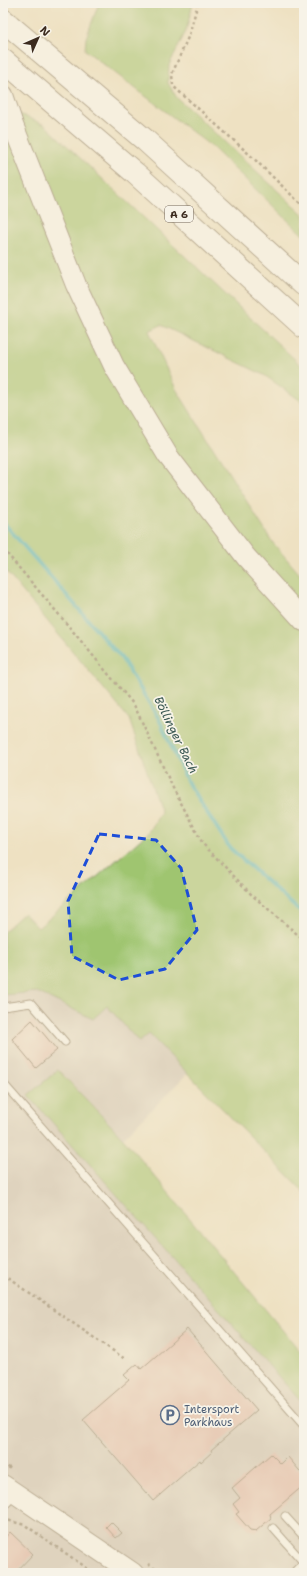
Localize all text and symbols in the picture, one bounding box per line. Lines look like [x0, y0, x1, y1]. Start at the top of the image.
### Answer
north arrow [18, 18, 58, 58]
text: N [36, 23, 53, 40]
road number: A 6 [165, 206, 193, 222]
water label: Böllinger Bach [150, 694, 202, 776]
place label: Intersport Parkhaus [184, 1402, 240, 1430]
parking icon: Intersport Parkhaus [159, 1404, 181, 1426]

